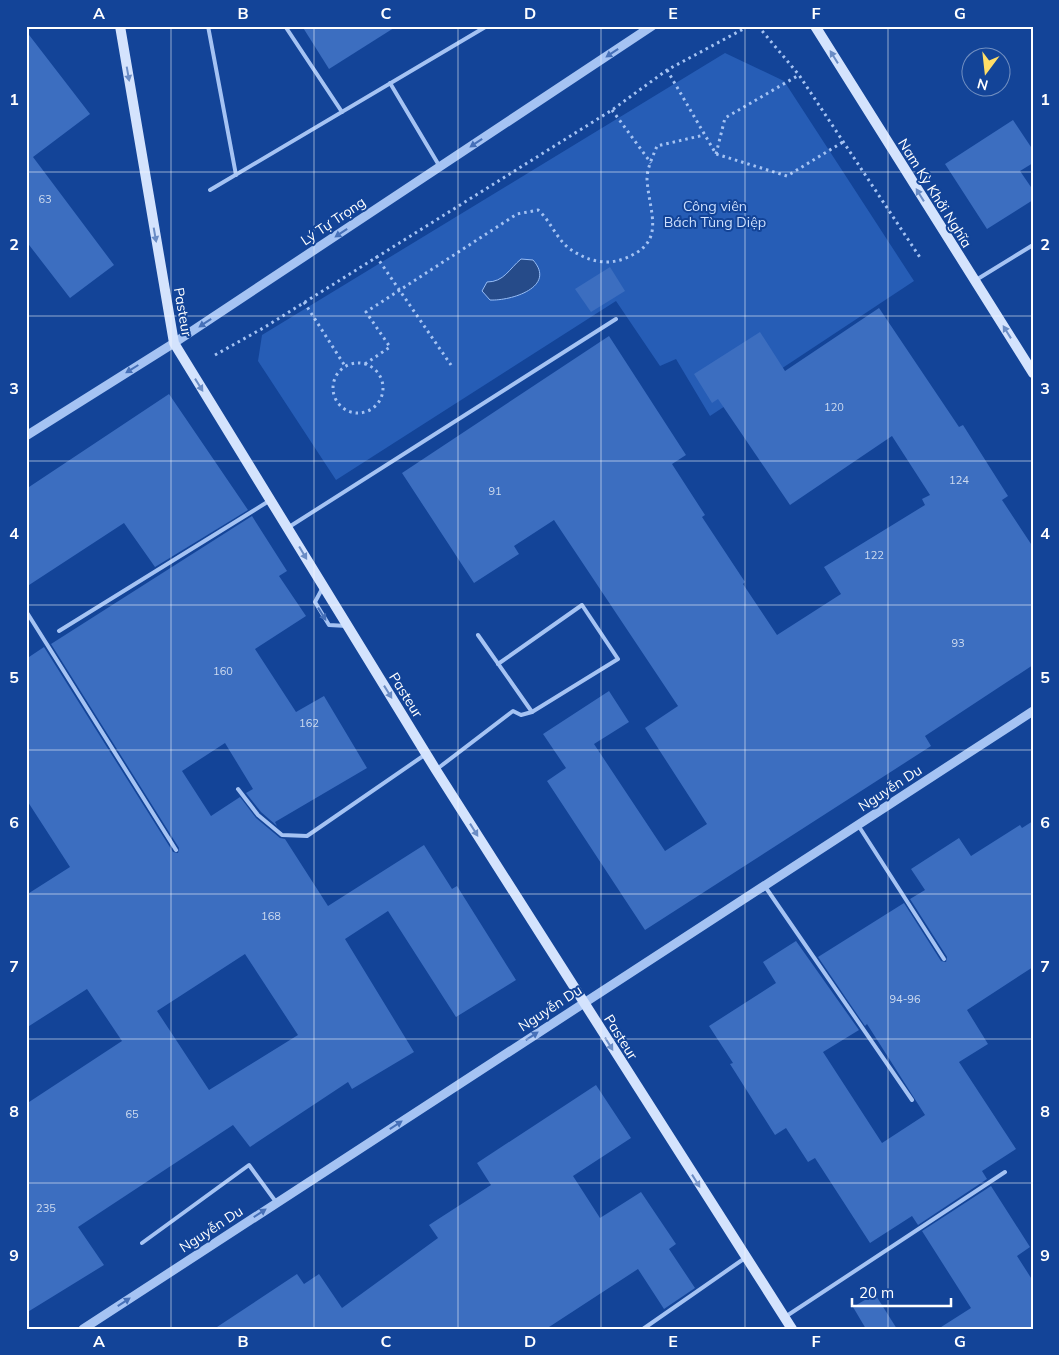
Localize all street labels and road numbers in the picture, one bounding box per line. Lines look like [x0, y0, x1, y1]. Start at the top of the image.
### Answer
street label: Nam Kỳ Khởi Nghĩa [894, 135, 976, 251]
street label: Lý Tự Trọng [297, 193, 369, 249]
street label: Pasteur [170, 286, 196, 339]
street label: Pasteur [385, 669, 427, 722]
street label: Nguyễn Du [855, 761, 925, 815]
street label: Nguyễn Du [515, 981, 585, 1035]
street label: Pasteur [600, 1011, 642, 1064]
street label: Nguyễn Du [176, 1202, 246, 1256]

